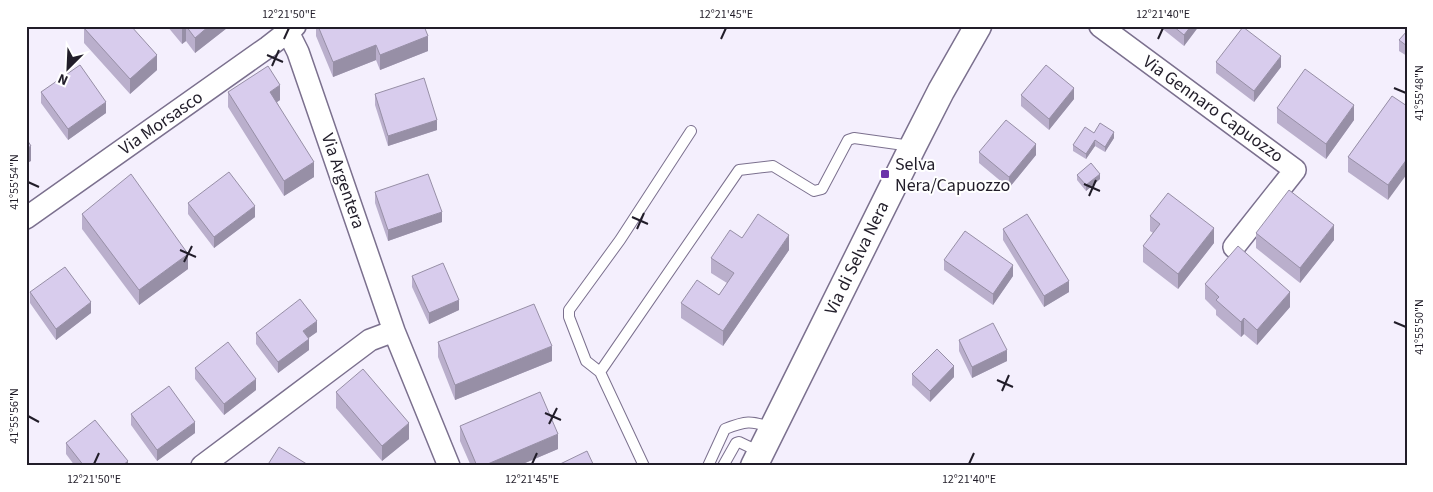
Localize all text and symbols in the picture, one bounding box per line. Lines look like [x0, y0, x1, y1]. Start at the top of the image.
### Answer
text: 12°21'50"E [262, 6, 316, 23]
text: 12°21'45"E [699, 6, 753, 23]
text: 12°21'40"E [1136, 6, 1190, 23]
north arrow [42, 42, 92, 92]
street label: Via Gennaro Capuozzo [1138, 49, 1288, 169]
text: 41°55'48"N [1411, 65, 1428, 121]
text: N [55, 68, 71, 90]
street label: Via Morsasco [114, 85, 208, 161]
street label: Via Argentera [315, 130, 371, 232]
place label: Selva Nera/Capuozzo [895, 152, 1010, 198]
text: 41°55'54"N [6, 154, 23, 210]
marker: Selva Nera/Capuozzo [879, 168, 891, 180]
street label: Via di Selva Nera [819, 197, 895, 319]
text: 41°55'50"N [1411, 299, 1428, 355]
text: 41°55'56"N [6, 388, 23, 444]
text: 12°21'50"E [67, 471, 121, 488]
text: 12°21'45"E [505, 471, 559, 488]
text: 12°21'40"E [942, 471, 996, 488]

